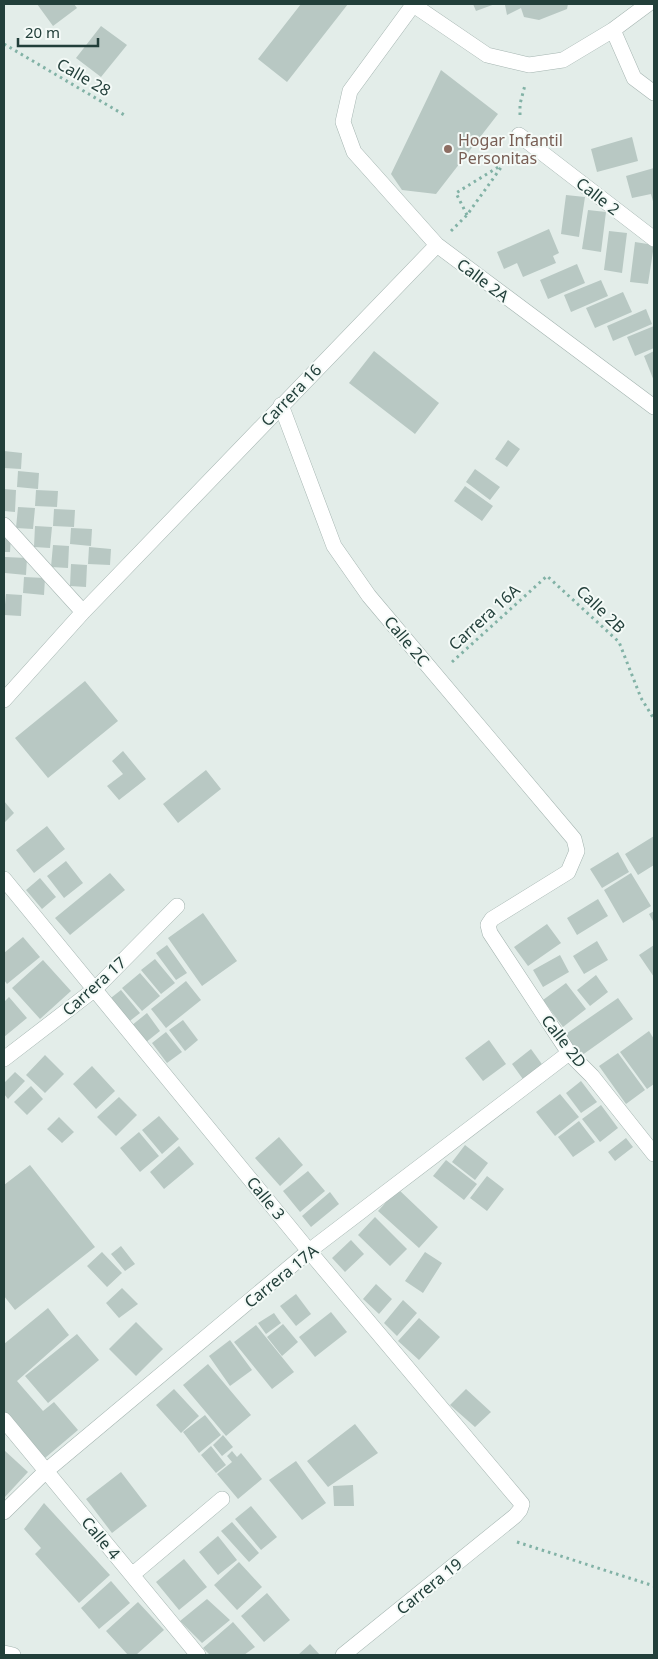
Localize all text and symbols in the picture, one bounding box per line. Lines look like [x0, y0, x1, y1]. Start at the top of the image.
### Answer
scale bar [18, 15, 98, 47]
text: 20 m [25, 22, 60, 42]
street label: Calle 28 [53, 53, 115, 101]
place label: Hogar Infantil Personitas [458, 129, 563, 169]
marker: Hogar Infantil Personitas [442, 143, 454, 155]
street label: Calle 2 [572, 172, 624, 220]
street label: Calle 2A [452, 253, 514, 307]
street label: Carrera 16 [256, 359, 326, 431]
street label: Carrera 16A [444, 579, 525, 655]
street label: Calle 2B [572, 580, 630, 638]
street label: Calle 2C [379, 611, 435, 671]
street label: Carrera 17 [57, 951, 131, 1021]
street label: Calle 2D [536, 1010, 592, 1072]
street label: Calle 3 [242, 1172, 290, 1224]
street label: Carrera 17A [240, 1239, 323, 1313]
street label: Calle 4 [77, 1512, 125, 1564]
street label: Carrera 19 [391, 1553, 467, 1619]

